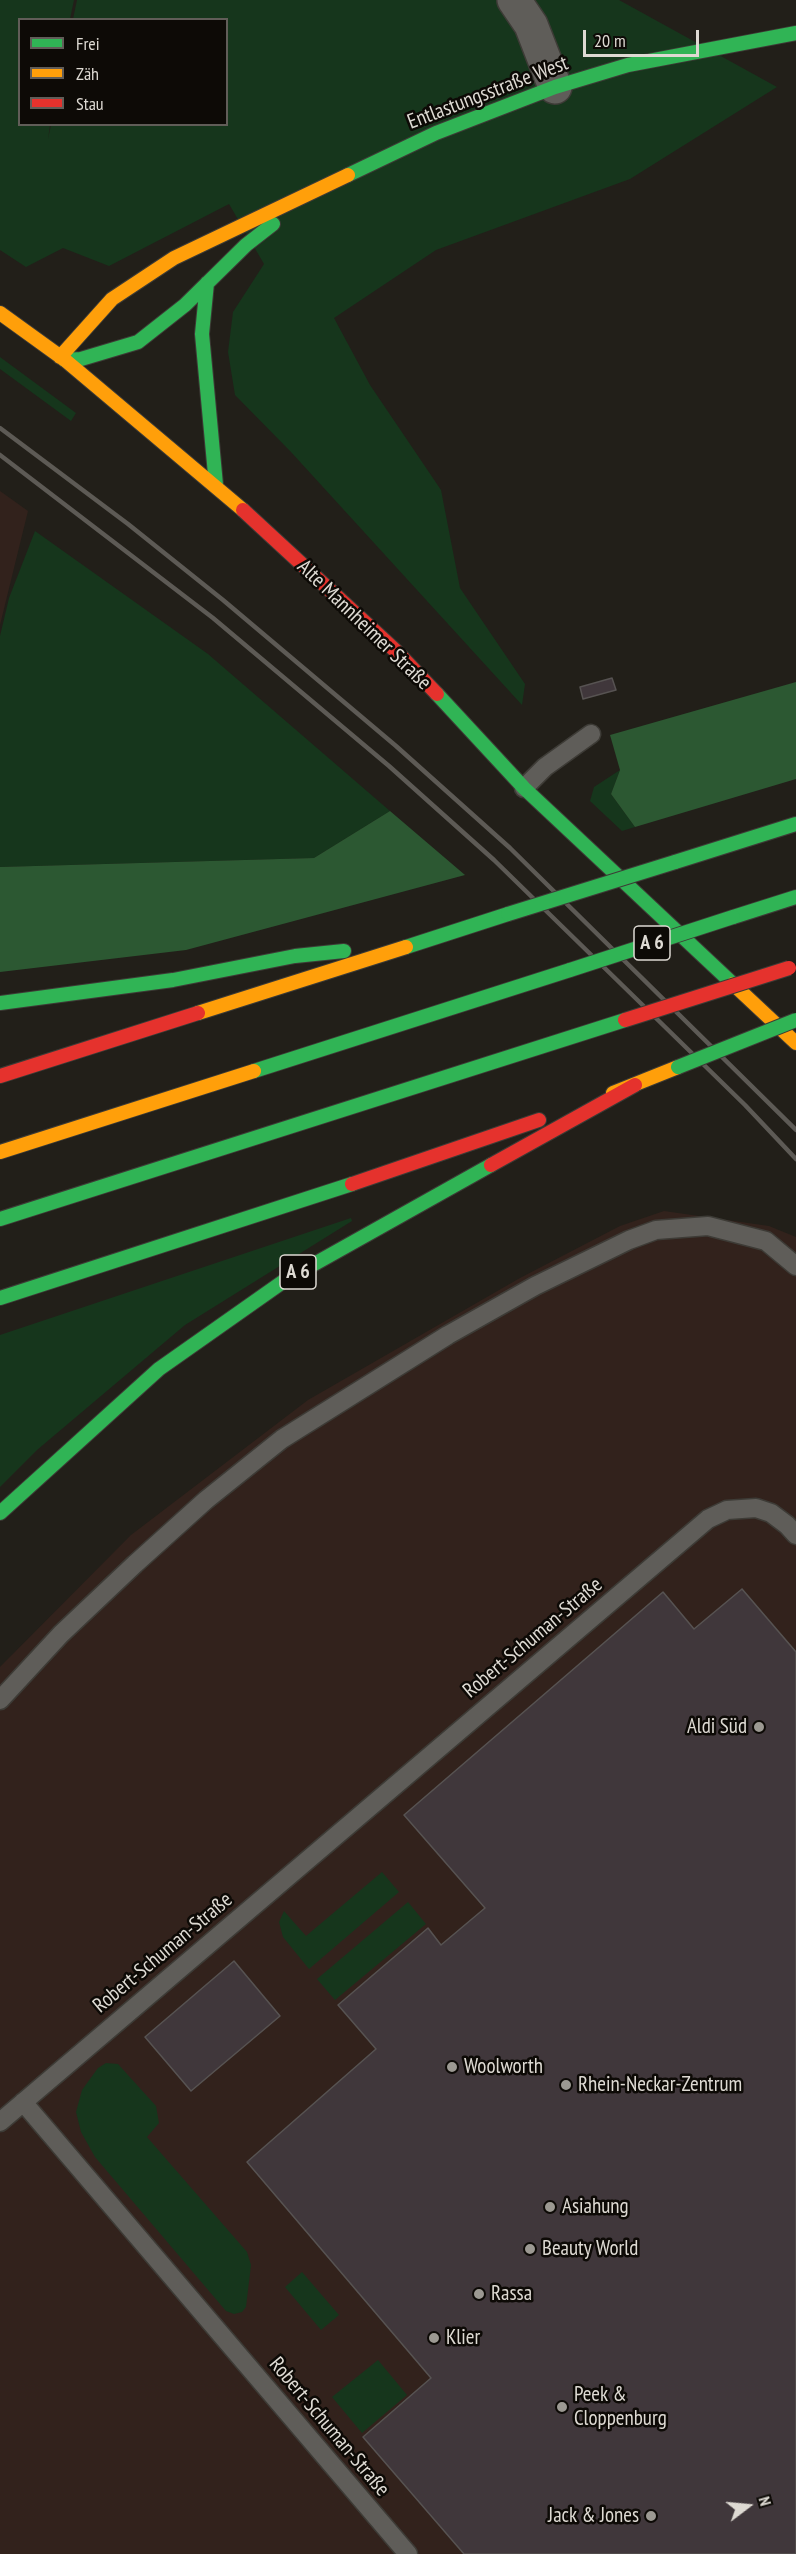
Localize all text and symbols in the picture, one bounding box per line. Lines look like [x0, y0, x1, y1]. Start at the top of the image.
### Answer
legend [18, 18, 228, 126]
scale bar [586, 18, 702, 56]
text: 20 m [594, 29, 626, 52]
text: Frei [76, 32, 100, 55]
street label: Entlastungsstraße West [404, 51, 572, 135]
text: Zäh [76, 62, 99, 85]
text: Stau [76, 92, 104, 115]
street label: Alte Mannheimer Straße [292, 555, 436, 695]
road number: A 6 [634, 926, 670, 960]
road number: A 6 [280, 1255, 316, 1289]
street label: Robert-Schuman-Straße [458, 1572, 608, 1704]
place label: Aldi Süd [687, 1714, 747, 1740]
marker: Aldi Süd [752, 1720, 766, 1734]
street label: Robert-Schuman-Straße [88, 1887, 238, 2019]
place label: Woolworth [464, 2054, 543, 2080]
marker: Woolworth [445, 2060, 459, 2074]
place label: Rhein-Neckar-Zentrum [578, 2072, 742, 2098]
marker: Rhein-Neckar-Zentrum [559, 2078, 573, 2092]
place label: Asiahung [562, 2194, 629, 2220]
marker: Asiahung [543, 2200, 557, 2214]
place label: Beauty World [542, 2236, 638, 2262]
marker: Beauty World [523, 2242, 537, 2256]
place label: Rassa [491, 2281, 532, 2307]
marker: Rassa [472, 2287, 486, 2301]
place label: Klier [446, 2325, 480, 2351]
marker: Klier [427, 2331, 441, 2345]
street label: Robert-Schuman-Straße [263, 2352, 395, 2502]
place label: Peek & Cloppenburg [574, 2382, 667, 2432]
marker: Peek & Cloppenburg [555, 2400, 569, 2414]
north arrow [718, 2476, 778, 2536]
text: N [754, 2494, 776, 2508]
place label: Jack & Jones [548, 2503, 639, 2529]
marker: Jack & Jones [644, 2509, 658, 2523]

